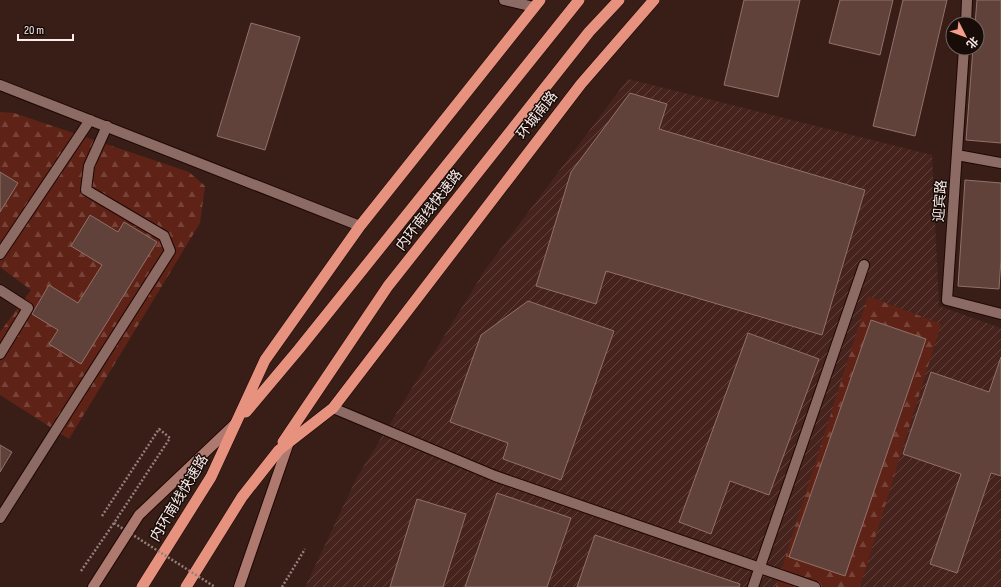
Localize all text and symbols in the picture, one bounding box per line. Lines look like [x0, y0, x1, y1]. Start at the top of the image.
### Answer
scale bar [18, 16, 73, 42]
north arrow [945, 16, 985, 56]
text: 20 m [24, 23, 44, 38]
text: 北 [964, 34, 981, 51]
street label: 环城南路 [513, 88, 561, 142]
street label: 内环南线快速路 [392, 166, 466, 254]
street label: 迎宾路 [930, 179, 950, 223]
street label: 内环南线快速路 [146, 452, 212, 544]

